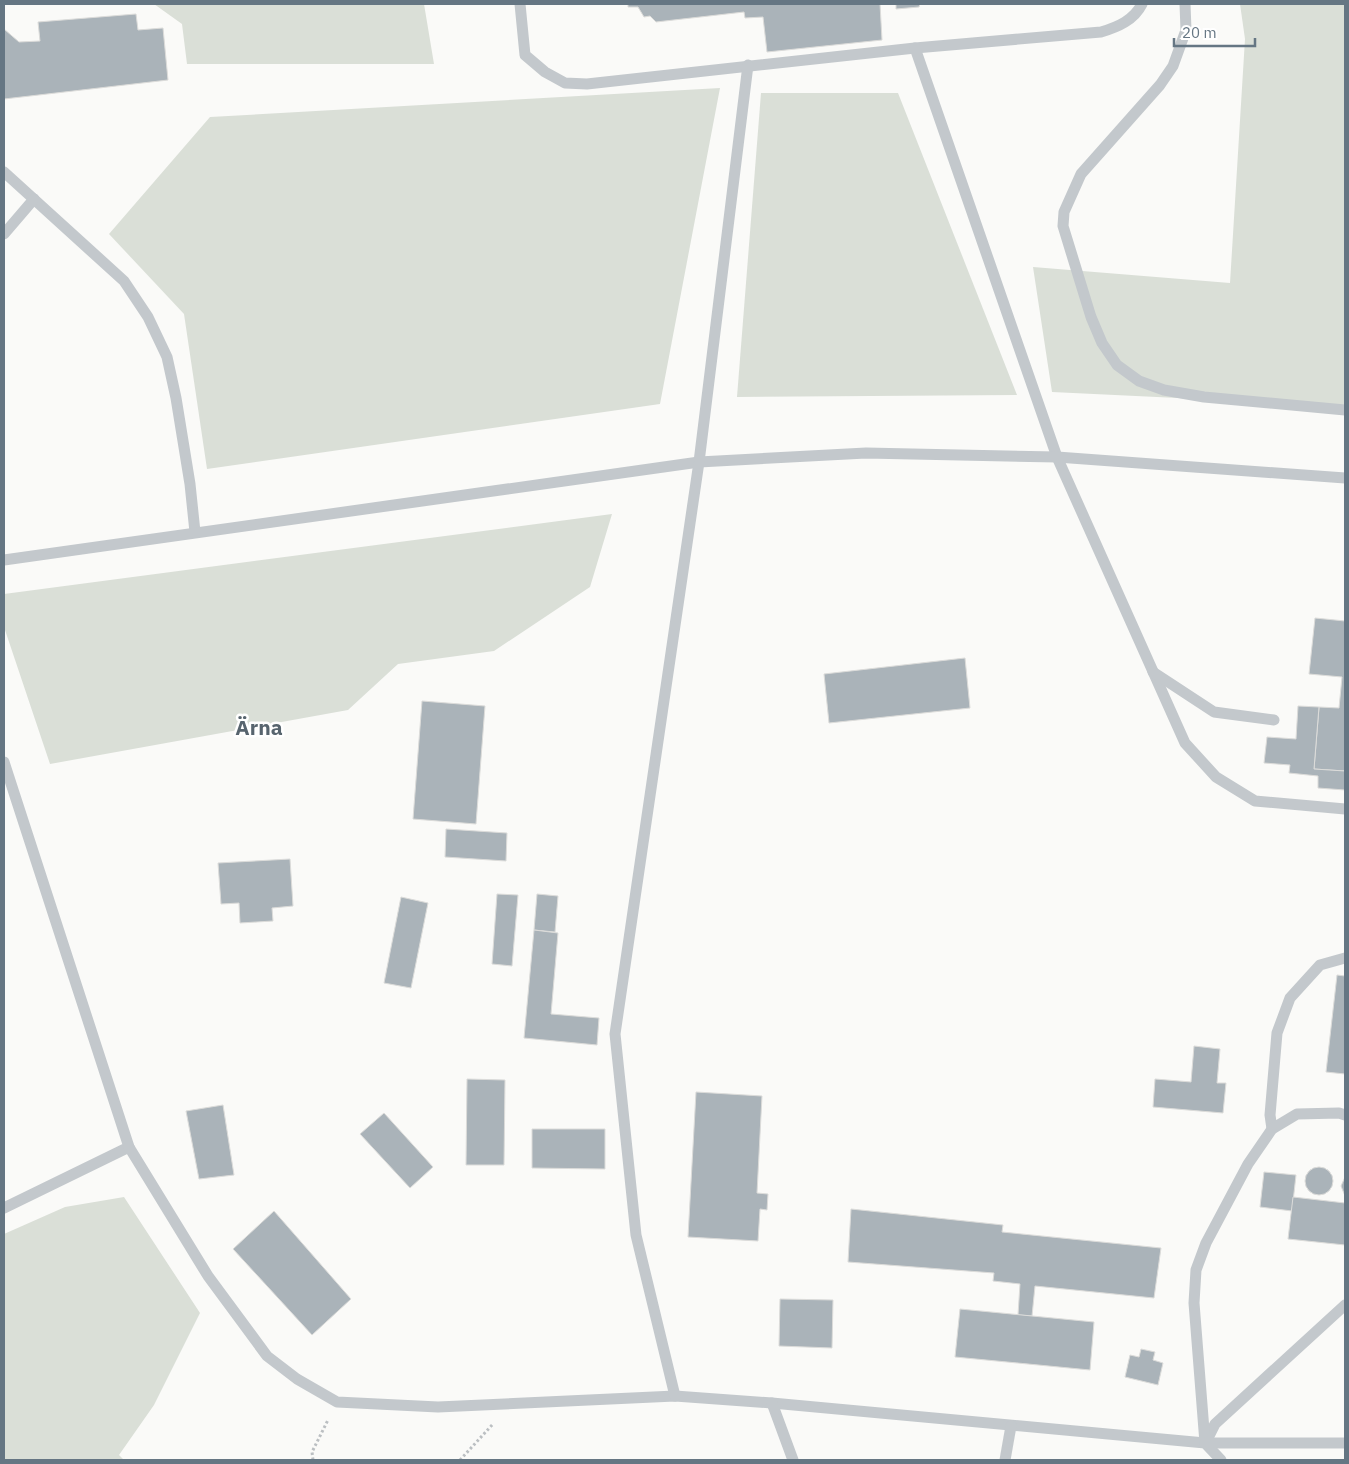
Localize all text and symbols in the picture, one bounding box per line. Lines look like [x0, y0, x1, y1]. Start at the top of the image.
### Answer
scale bar [1174, 15, 1255, 47]
text: 20 m [1182, 23, 1217, 42]
district label: Ärna [235, 713, 283, 741]

